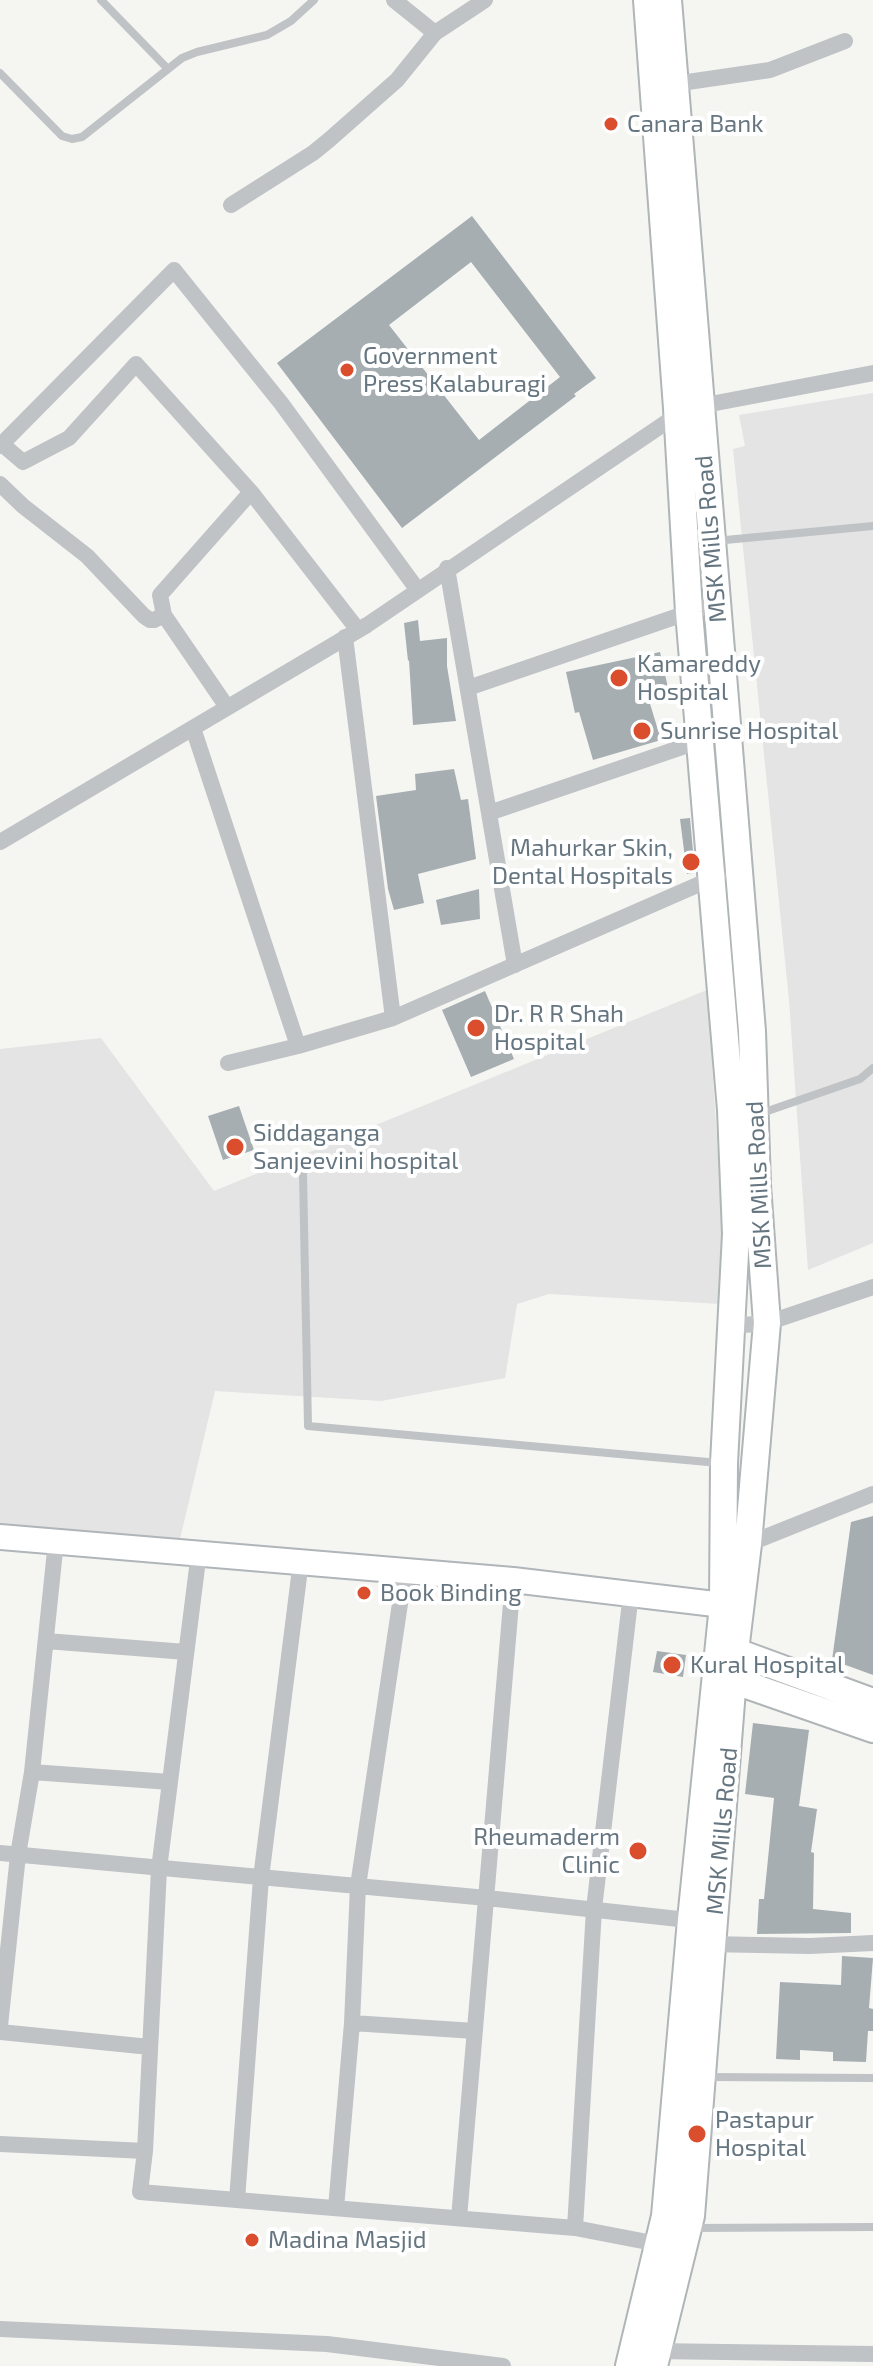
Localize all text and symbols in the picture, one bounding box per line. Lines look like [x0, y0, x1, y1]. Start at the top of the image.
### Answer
place label: Canara Bank [627, 110, 763, 138]
marker: Canara Bank [602, 115, 620, 133]
place label: Government Press Kalaburagi [363, 342, 546, 398]
marker: Government Press Kalaburagi [338, 361, 356, 379]
street label: MSK Mills Road [689, 454, 733, 624]
place label: Kamareddy Hospital [637, 650, 761, 706]
marker: Kamareddy Hospital [608, 667, 630, 689]
place label: Sunrise Hospital [660, 717, 838, 745]
marker: Sunrise Hospital [631, 720, 653, 742]
place label: Mahurkar Skin, Dental Hospitals [492, 834, 673, 890]
marker: Mahurkar Skin, Dental Hospitals [680, 851, 702, 873]
place label: Dr. R R Shah Hospital [494, 1000, 624, 1056]
marker: Dr. R R Shah Hospital [465, 1017, 487, 1039]
street label: MSK Mills Road [740, 1100, 778, 1270]
place label: Siddaganga Sanjeevini hospital [253, 1119, 458, 1175]
marker: Siddaganga Sanjeevini hospital [224, 1136, 246, 1158]
place label: Book Binding [380, 1579, 522, 1607]
marker: Book Binding [355, 1584, 373, 1602]
place label: Kural Hospital [690, 1651, 844, 1679]
marker: Kural Hospital [661, 1654, 683, 1676]
street label: MSK Mills Road [700, 1746, 744, 1916]
place label: Rheumaderm Clinic [473, 1823, 620, 1879]
marker: Rheumaderm Clinic [627, 1840, 649, 1862]
place label: Pastapur Hospital [715, 2106, 814, 2162]
marker: Pastapur Hospital [686, 2123, 708, 2145]
place label: Madina Masjid [268, 2226, 427, 2254]
marker: Madina Masjid [243, 2231, 261, 2249]

